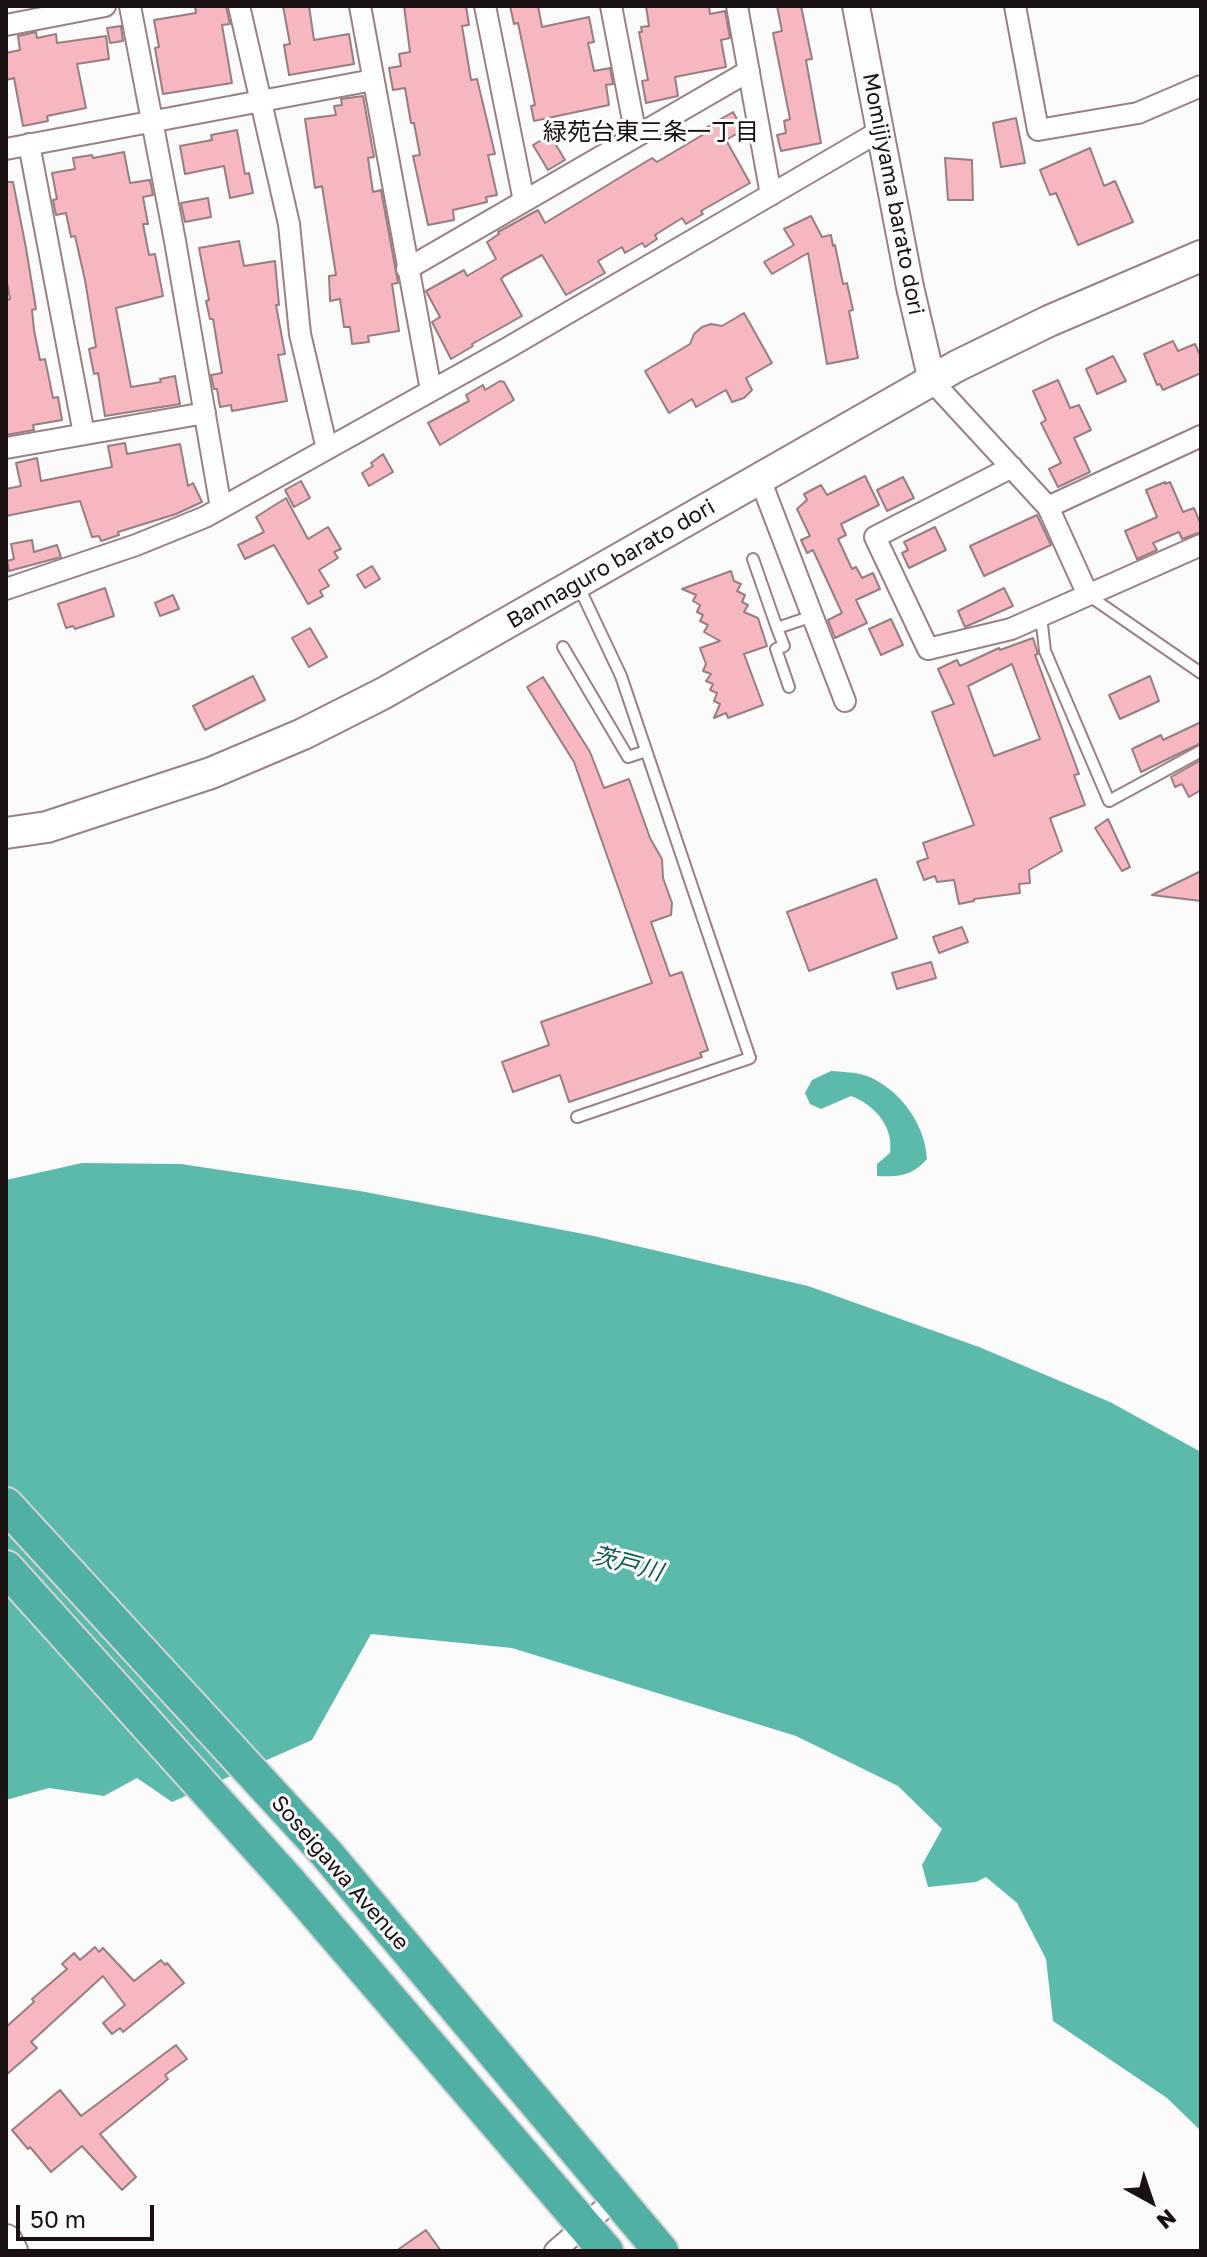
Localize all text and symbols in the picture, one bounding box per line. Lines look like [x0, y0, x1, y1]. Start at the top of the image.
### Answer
street label: Momijiyama barato dori [857, 71, 929, 317]
district label: 緑苑台東三条一丁目 [543, 118, 759, 146]
street label: Bannaguro barato dori [502, 494, 720, 634]
water label: 茨戸川 [588, 1541, 666, 1587]
street label: Soseigawa Avenue [266, 1790, 414, 1956]
north arrow [1111, 2161, 1191, 2241]
scale bar [20, 2189, 158, 2239]
text: 50 m [30, 2204, 86, 2233]
text: N [1152, 2204, 1182, 2235]

